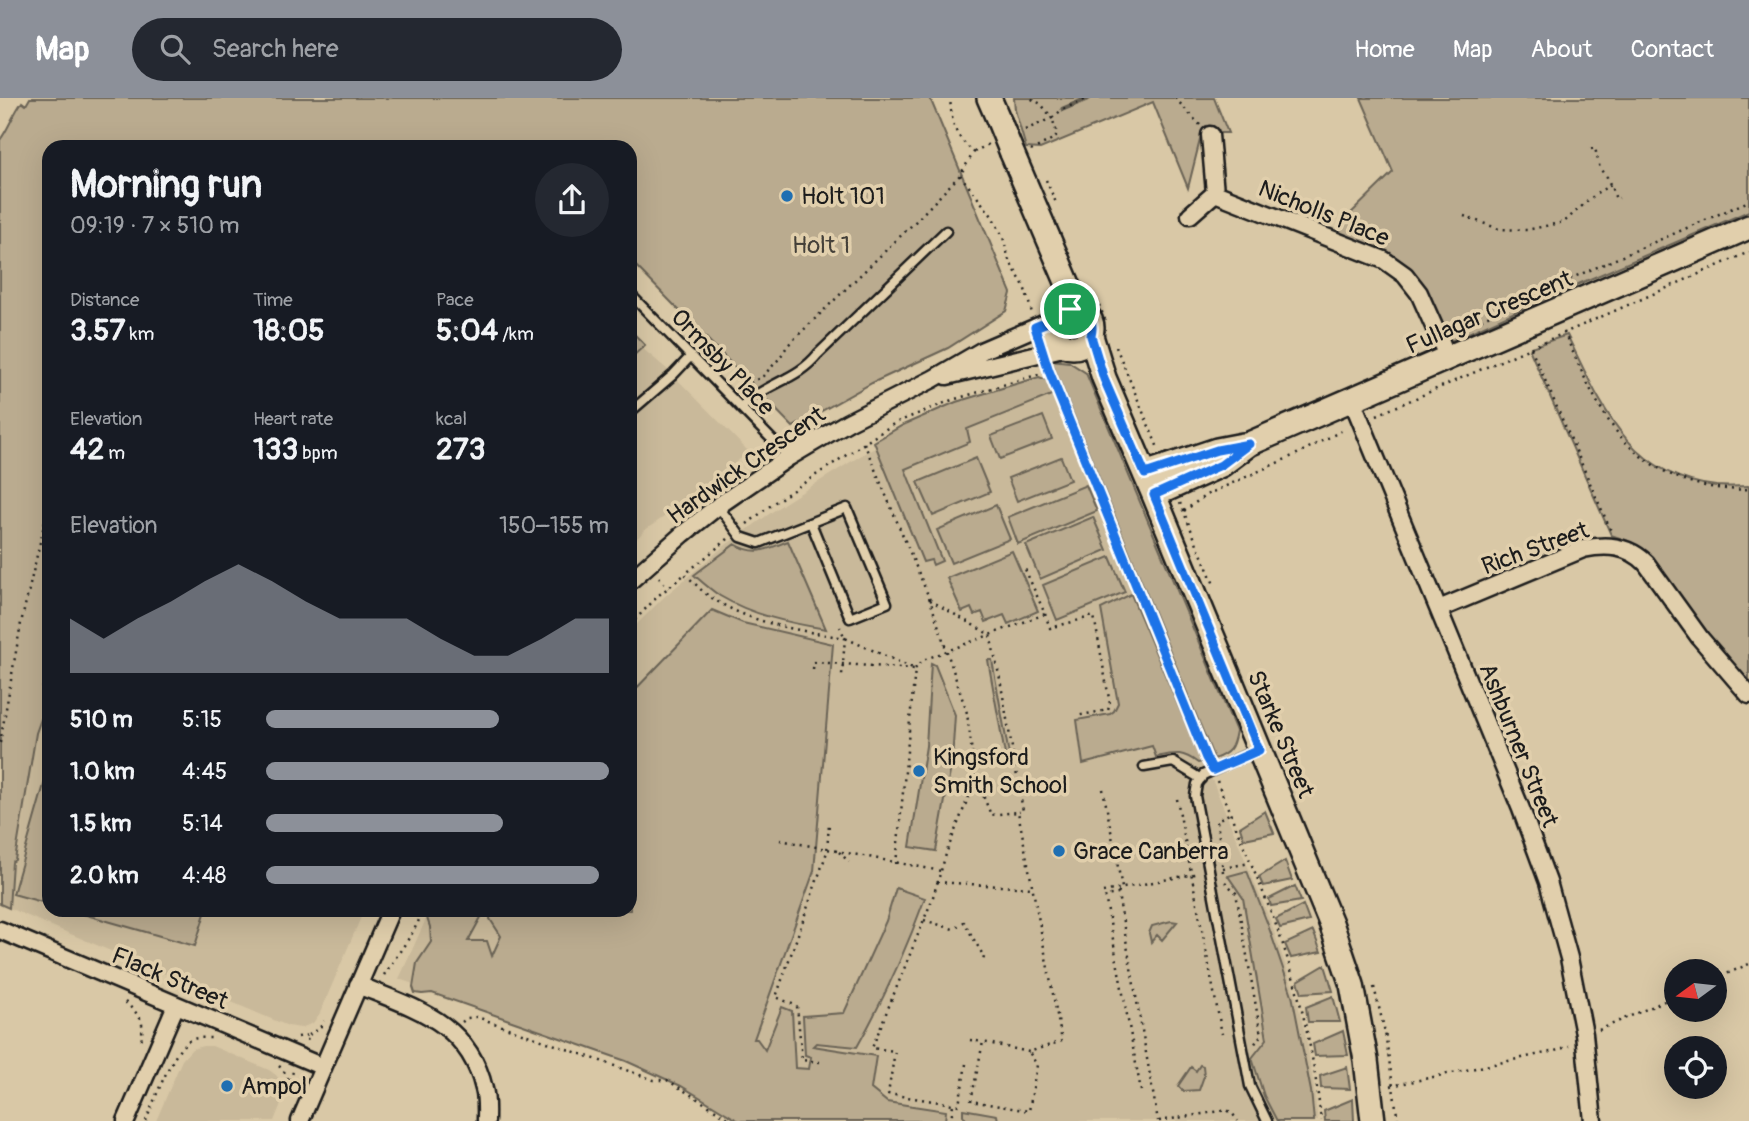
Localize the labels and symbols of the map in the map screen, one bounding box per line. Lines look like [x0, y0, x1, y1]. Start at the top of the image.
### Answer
street label: Nicholls Place [1254, 174, 1394, 253]
place label: Holt 101 [801, 182, 885, 211]
marker: Holt 101 [779, 188, 795, 204]
park label: Holt 1 [792, 231, 850, 260]
street label: Fullagar Crescent [1402, 264, 1577, 361]
pin [1040, 279, 1100, 339]
street label: Ormsby Place [665, 303, 781, 422]
street label: Hardwick Crescent [662, 400, 831, 531]
street label: Rich Street [1478, 516, 1593, 581]
street label: Ashburner Street [1472, 659, 1565, 832]
street label: Starke Street [1241, 666, 1320, 803]
place label: Kingsford Smith School [933, 743, 1068, 800]
marker: Kingsford Smith School [911, 763, 927, 779]
place label: Grace Canberra [1073, 837, 1229, 866]
marker: Grace Canberra [1051, 843, 1067, 859]
street label: Flack Street [107, 941, 233, 1016]
north arrow [1664, 959, 1727, 1022]
place label: Ampol [241, 1072, 307, 1101]
marker: Ampol [219, 1078, 235, 1094]

